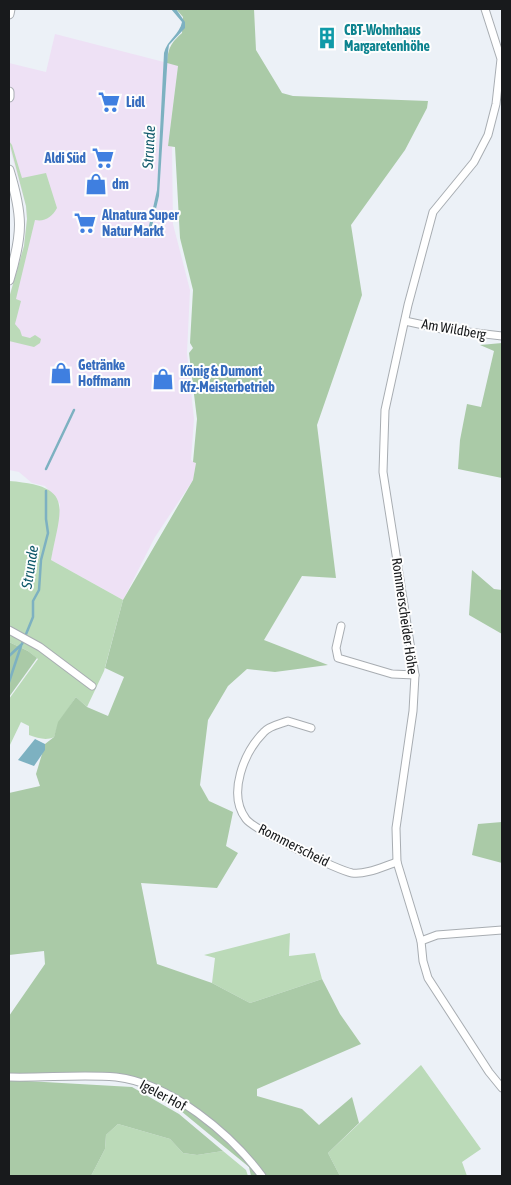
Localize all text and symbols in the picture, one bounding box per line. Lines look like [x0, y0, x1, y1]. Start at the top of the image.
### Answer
place label: CBT-Wohnhaus Margaretenhöhe [344, 22, 430, 54]
building icon: CBT-Wohnhaus Margaretenhöhe [314, 25, 340, 51]
supermarket icon: Lidl [96, 89, 122, 115]
place label: Lidl [126, 94, 145, 110]
water label: Strunde [139, 125, 158, 170]
supermarket icon: Aldi Süd [90, 145, 116, 171]
place label: Aldi Süd [44, 150, 86, 166]
shop icon: dm [83, 171, 109, 197]
place label: dm [112, 176, 129, 192]
place label: Alnatura Super Natur Markt [101, 207, 180, 239]
supermarket icon: Alnatura Super Natur Markt [72, 210, 98, 236]
street label: Am Wildberg [421, 315, 487, 343]
place label: Getränke Hoffmann [78, 357, 131, 389]
shop icon: Getränke Hoffmann [48, 360, 74, 386]
place label: König & Dumont Kfz-Meisterbetrieb [180, 363, 275, 395]
shop icon: König & Dumont Kfz-Meisterbetrieb [150, 366, 176, 392]
water label: Strunde [18, 544, 41, 591]
street label: Rommerscheider Höhe [389, 557, 421, 675]
street label: Rommerscheid [256, 820, 332, 870]
street label: Igeler Hof [137, 1076, 189, 1114]

